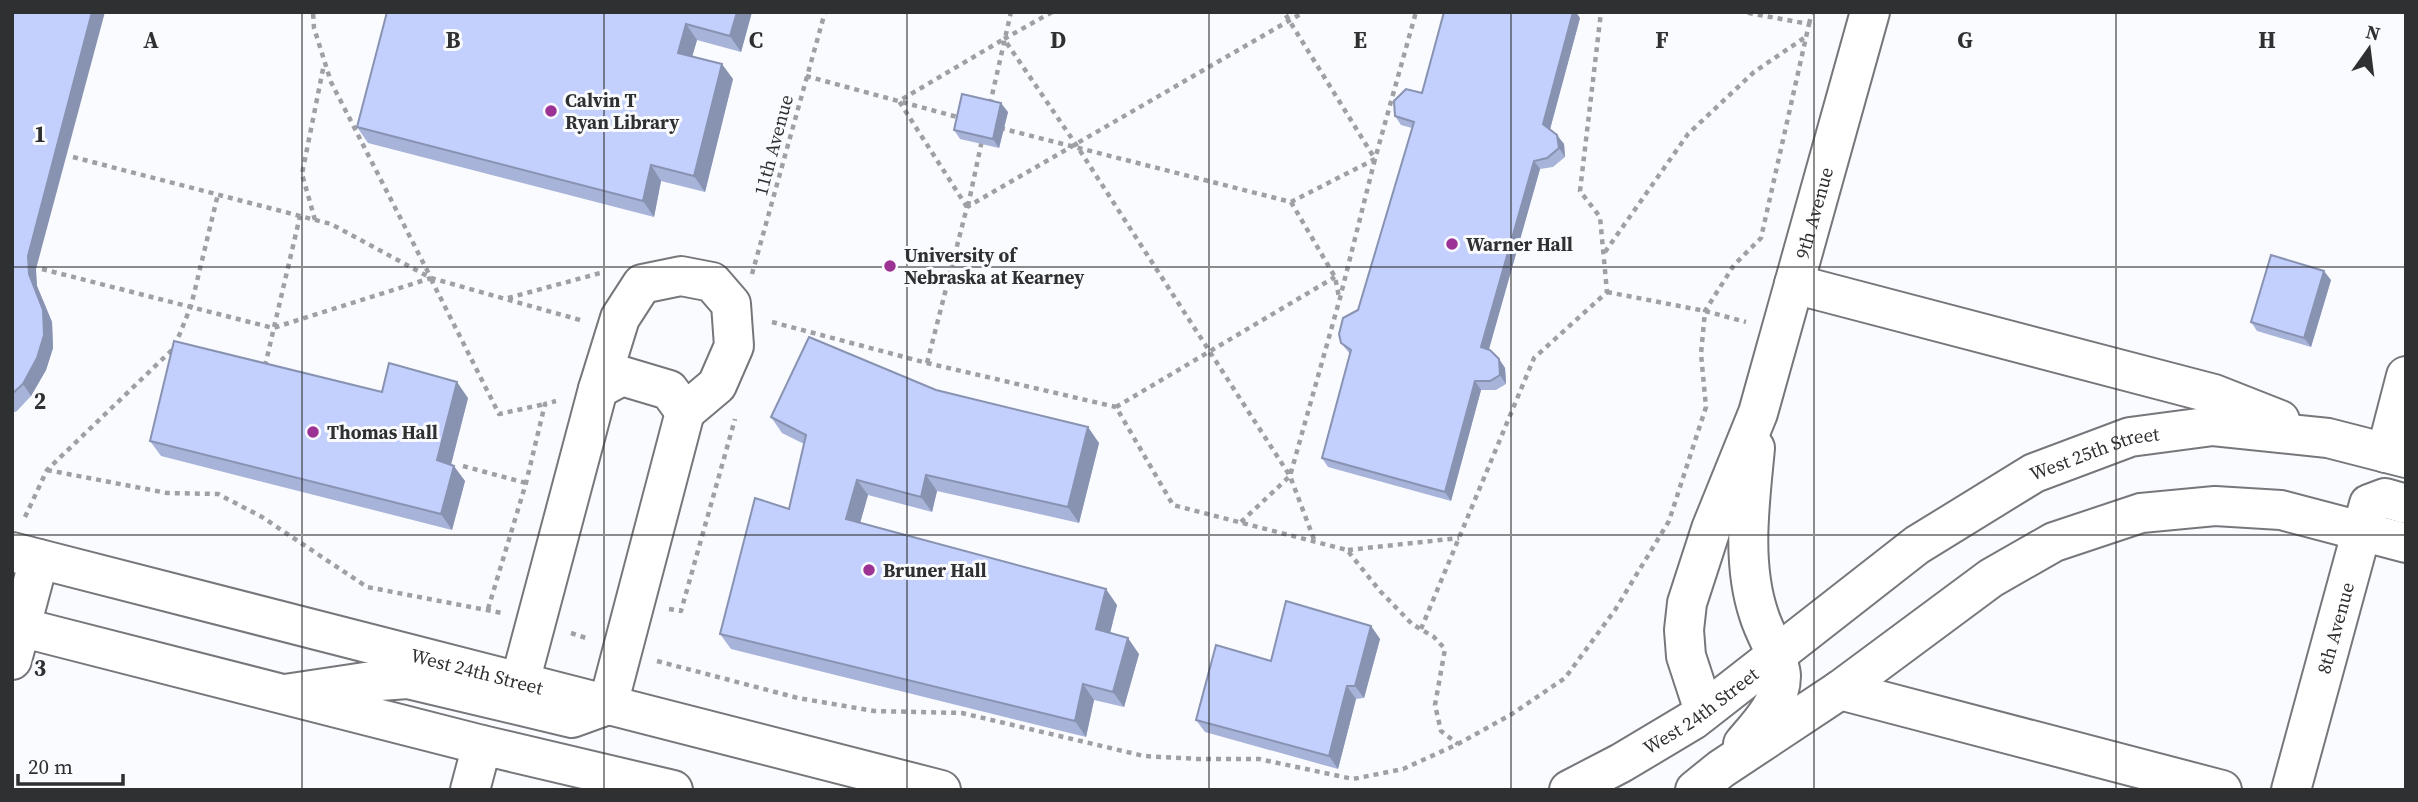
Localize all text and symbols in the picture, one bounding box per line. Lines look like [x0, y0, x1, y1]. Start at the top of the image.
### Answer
north arrow [2334, 14, 2404, 84]
text: N [2363, 18, 2383, 47]
text: A [143, 24, 159, 56]
text: B [446, 24, 461, 56]
text: C [749, 24, 763, 56]
text: D [1050, 24, 1066, 56]
text: E [1353, 24, 1367, 56]
text: F [1655, 24, 1669, 56]
text: G [1957, 24, 1973, 56]
text: H [2258, 24, 2276, 56]
place label: Calvin T Ryan Library [565, 87, 680, 135]
street label: 11th Avenue [747, 92, 799, 198]
marker: Calvin T Ryan Library [543, 103, 559, 119]
text: 1 [34, 118, 46, 150]
street label: 9th Avenue [1789, 164, 1839, 261]
place label: Warner Hall [1466, 231, 1573, 257]
marker: Warner Hall [1444, 236, 1460, 252]
place label: University of Nebraska at Kearney [904, 242, 1085, 290]
marker: University of Nebraska at Kearney [882, 258, 898, 274]
text: 2 [34, 385, 46, 417]
place label: Thomas Hall [327, 419, 438, 445]
street label: West 25th Street [2026, 420, 2162, 487]
marker: Thomas Hall [305, 424, 321, 440]
place label: Bruner Hall [883, 557, 987, 583]
marker: Bruner Hall [861, 562, 877, 578]
street label: 8th Avenue [2310, 579, 2360, 677]
street label: West 24th Street [408, 642, 547, 701]
text: 3 [34, 652, 46, 684]
street label: West 24th Street [1638, 660, 1764, 760]
scale bar [18, 742, 122, 786]
text: 20 m [28, 752, 73, 781]

